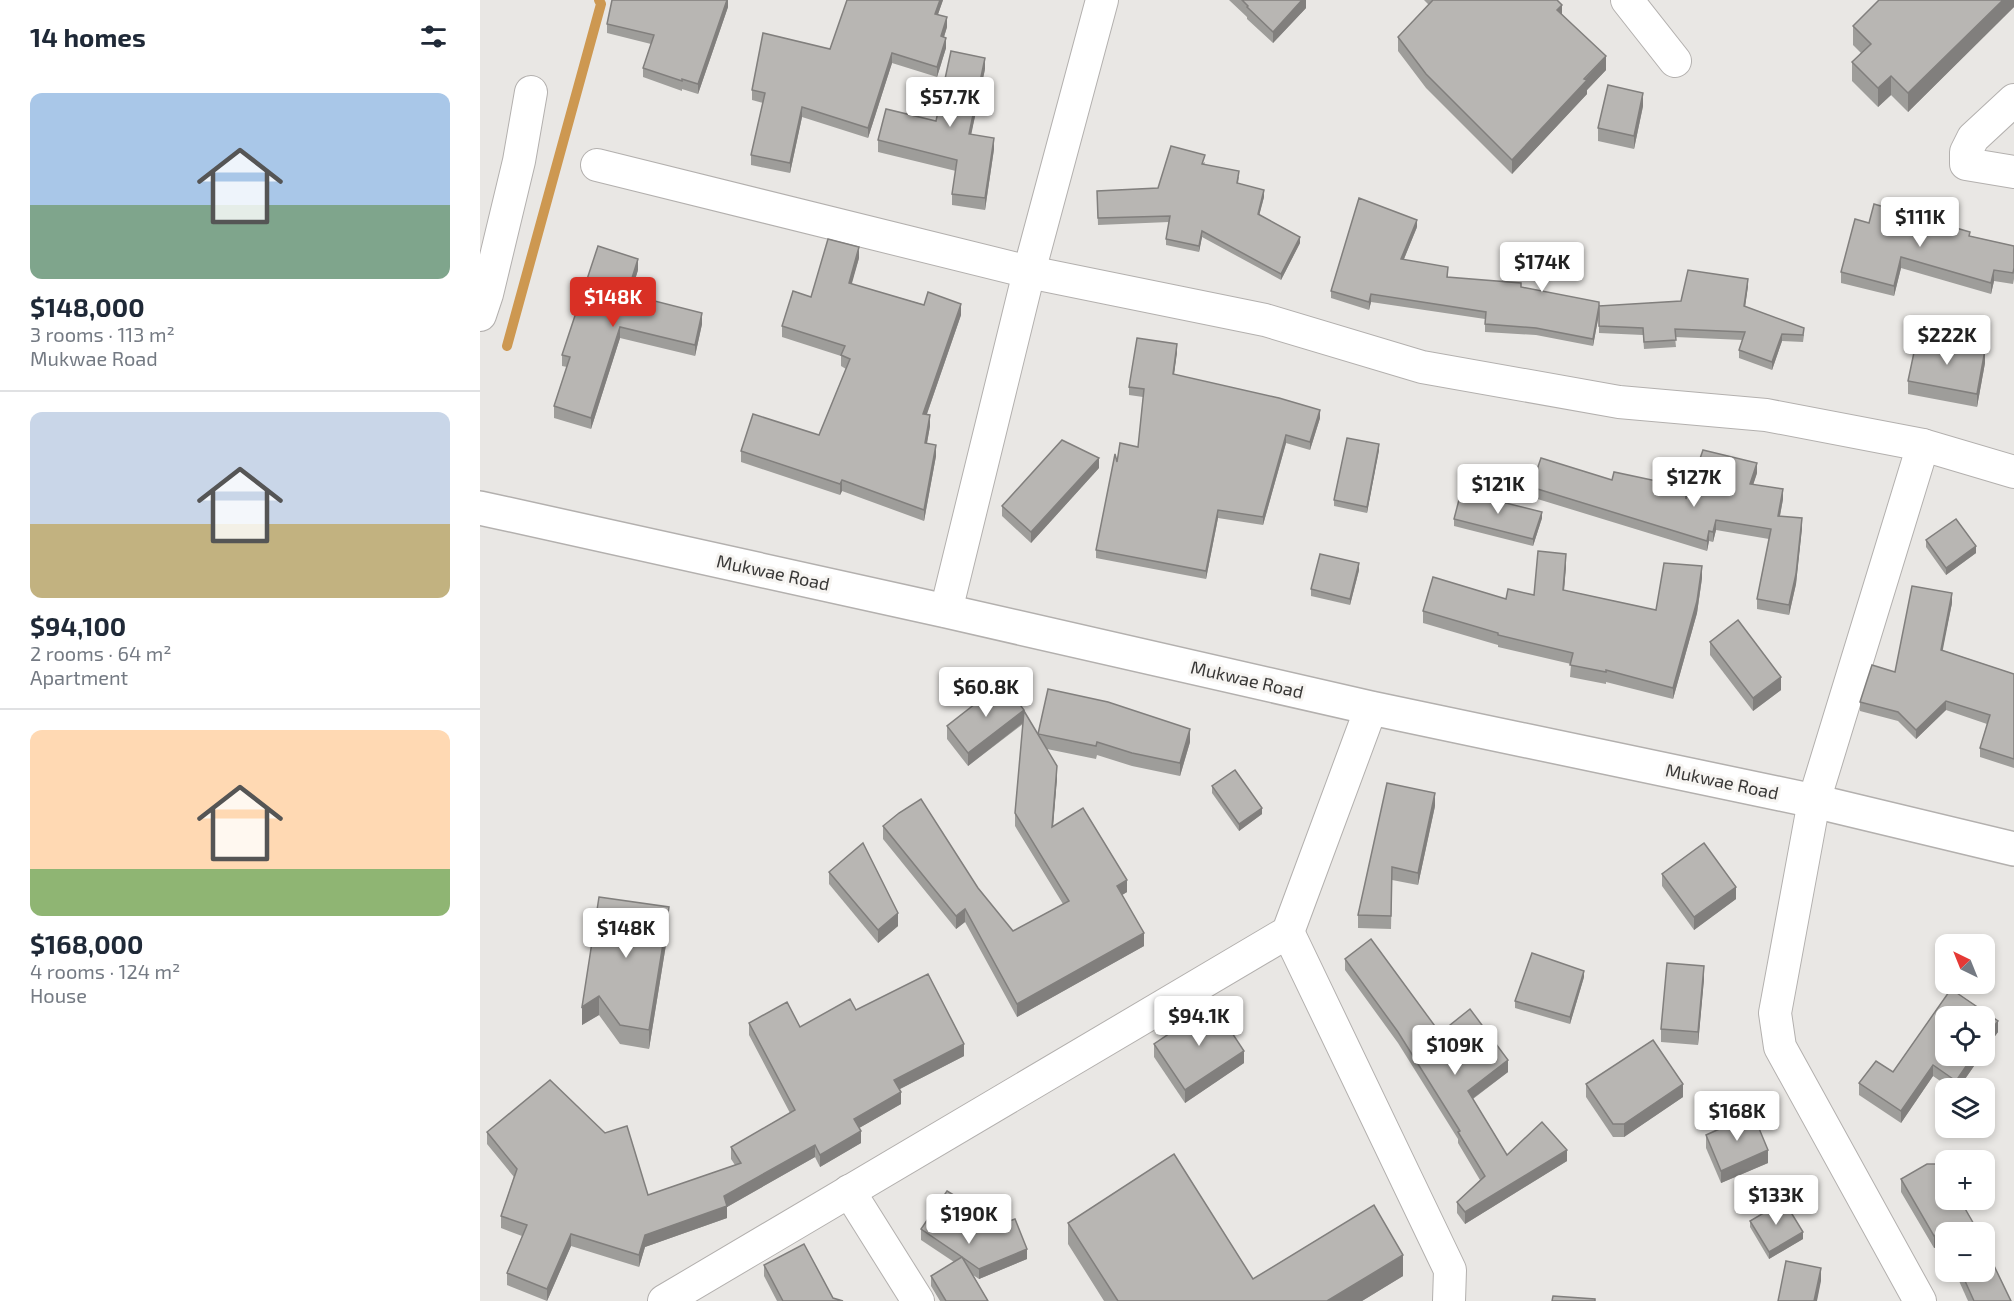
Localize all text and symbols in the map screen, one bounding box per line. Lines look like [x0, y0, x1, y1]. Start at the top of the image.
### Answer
icon: filters [417, 20, 450, 53]
text: 14 homes [30, 21, 146, 52]
pin: $57.7K [901, 77, 999, 128]
text: $57.7K [920, 84, 980, 108]
icon: home [186, 132, 294, 240]
pin: $111K [1878, 197, 1962, 248]
text: $111K [1895, 204, 1945, 228]
pin: $174K [1500, 242, 1584, 293]
text: $174K [1514, 249, 1570, 273]
pin: $148K [571, 277, 655, 328]
text: $148K [584, 284, 642, 308]
text: $148,000 [30, 291, 145, 322]
pin: $222K [1905, 315, 1989, 366]
text: 3 rooms · 113 m² [30, 322, 175, 346]
text: $222K [1917, 322, 1977, 346]
text: Mukwae Road [30, 346, 158, 370]
icon: home [186, 451, 294, 559]
pin: $127K [1652, 457, 1736, 508]
pin: $121K [1456, 464, 1540, 515]
text: $127K [1666, 464, 1722, 488]
text: $121K [1471, 471, 1525, 495]
street label: Mukwae Road [715, 549, 832, 595]
text: $94,100 [30, 610, 126, 641]
text: 2 rooms · 64 m² [30, 641, 172, 665]
street label: Mukwae Road [1189, 655, 1306, 703]
text: Apartment [30, 665, 128, 689]
pin: $60.8K [937, 667, 1035, 718]
text: $60.8K [953, 674, 1019, 698]
street label: Mukwae Road [1664, 758, 1781, 804]
icon: home [186, 769, 294, 877]
pin: $148K [584, 908, 668, 959]
text: $148K [597, 915, 655, 939]
text: $168,000 [30, 928, 143, 959]
north arrow [1935, 934, 1995, 994]
map controls [1935, 934, 1995, 1282]
text: 4 rooms · 124 m² [30, 959, 180, 983]
text: House [30, 983, 87, 1007]
pin: $94.1K [1150, 996, 1248, 1047]
text: $94.1K [1168, 1003, 1230, 1027]
button: locate [1935, 1006, 1995, 1066]
pin: $109K [1413, 1025, 1497, 1076]
text: $109K [1426, 1032, 1484, 1056]
button: layers [1935, 1078, 1995, 1138]
pin: $168K [1695, 1091, 1779, 1142]
text: $168K [1708, 1098, 1766, 1122]
button: + [1935, 1150, 1995, 1210]
pin: $133K [1734, 1175, 1818, 1226]
text: $133K [1748, 1182, 1804, 1206]
pin: $190K [927, 1194, 1011, 1245]
text: $190K [940, 1201, 998, 1225]
button: − [1935, 1222, 1995, 1282]

